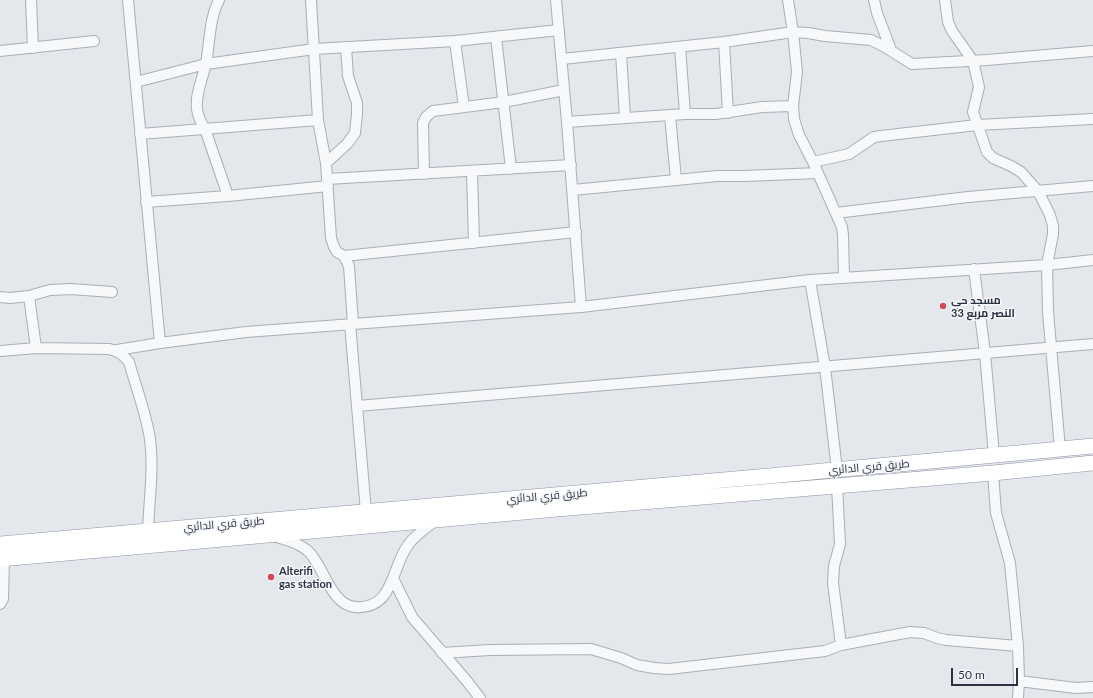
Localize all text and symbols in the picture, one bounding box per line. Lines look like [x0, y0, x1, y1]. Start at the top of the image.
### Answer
place label: مسجد حي النصر مربع 33 [951, 293, 1015, 319]
marker: مسجد حي النصر مربع 33 [938, 301, 948, 311]
street label: طريق قري الدائري [828, 457, 910, 477]
street label: طريق قري الدائري [506, 486, 588, 506]
street label: طريق قري الدائري [183, 514, 265, 534]
place label: Alterifi gas station [279, 564, 332, 590]
marker: Alterifi gas station [266, 572, 276, 582]
scale bar [953, 660, 1020, 686]
text: 50 m [958, 667, 985, 682]

